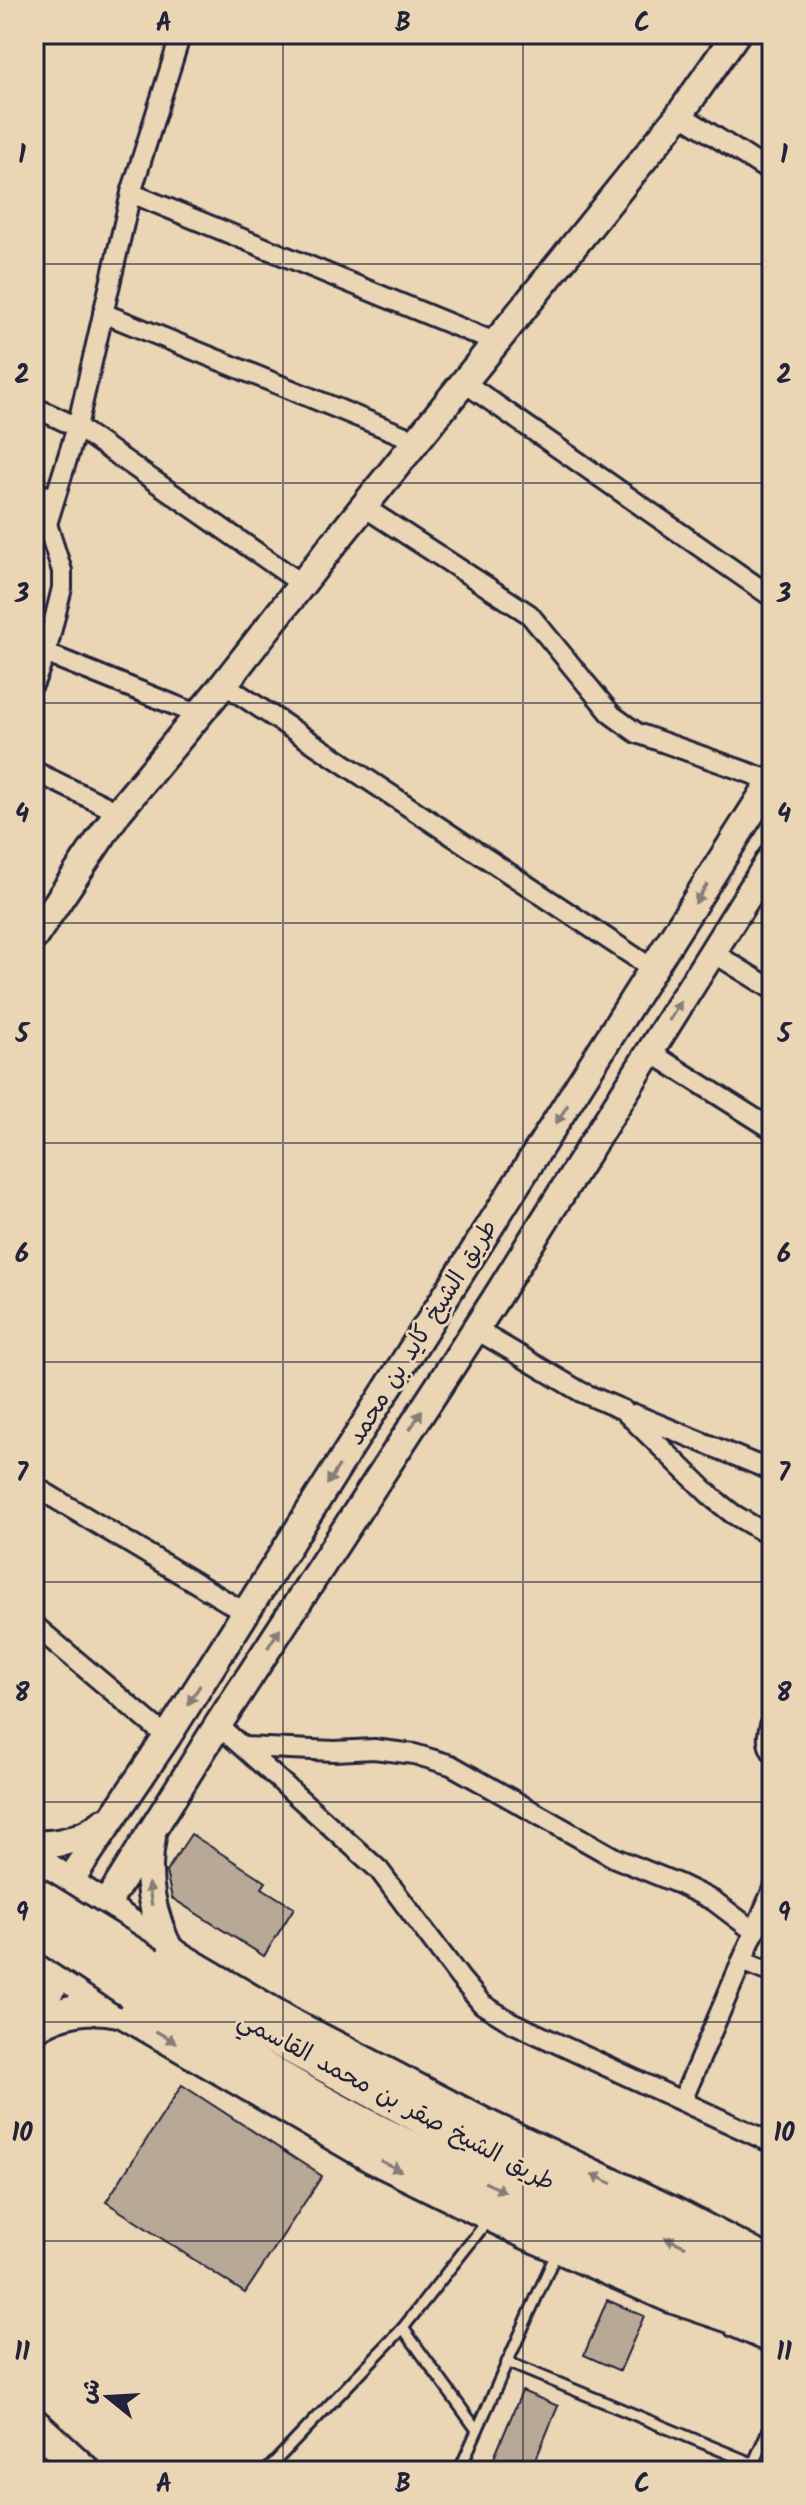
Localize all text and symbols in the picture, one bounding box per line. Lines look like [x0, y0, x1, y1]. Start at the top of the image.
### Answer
text: A [156, 3, 172, 45]
text: B [395, 3, 411, 45]
text: C [634, 3, 650, 45]
text: 1 [18, 135, 26, 177]
text: 1 [780, 135, 788, 177]
text: 2 [14, 355, 30, 397]
text: 2 [776, 355, 792, 397]
text: 3 [14, 574, 29, 616]
text: 3 [776, 574, 791, 616]
text: 4 [15, 794, 29, 836]
text: 4 [777, 794, 791, 836]
one-way arrow [694, 883, 708, 905]
one-way arrow [667, 1000, 682, 1023]
text: 5 [14, 1014, 30, 1056]
text: 5 [776, 1014, 792, 1056]
one-way arrow [555, 1103, 569, 1125]
street label: طريق الشيخ كايد بن محمد [338, 1212, 508, 1454]
text: 6 [15, 1234, 29, 1276]
text: 6 [777, 1234, 791, 1276]
one-way arrow [408, 1410, 423, 1431]
text: 7 [16, 1453, 29, 1495]
text: 7 [778, 1453, 791, 1495]
one-way arrow [326, 1465, 341, 1486]
one-way arrow [267, 1628, 282, 1649]
text: 8 [14, 1673, 30, 1715]
text: 8 [776, 1673, 792, 1715]
one-way arrow [187, 1684, 201, 1706]
one-way arrow [143, 1881, 156, 1906]
text: 9 [15, 1893, 29, 1935]
text: 9 [777, 1893, 791, 1935]
street label: طريق الشيخ صقر بن محمد القاسمي [230, 2002, 562, 2202]
one-way arrow [155, 2030, 177, 2044]
text: 10 [11, 2113, 33, 2155]
text: 10 [773, 2113, 795, 2155]
one-way arrow [380, 2160, 403, 2173]
one-way arrow [590, 2172, 614, 2186]
one-way arrow [483, 2181, 506, 2194]
one-way arrow [663, 2235, 687, 2248]
text: 11 [14, 2332, 30, 2374]
text: 11 [776, 2332, 792, 2374]
north arrow [68, 2357, 148, 2437]
text: ش [71, 2375, 112, 2409]
text: A [156, 2464, 172, 2505]
text: B [395, 2464, 411, 2505]
text: C [634, 2464, 650, 2505]

